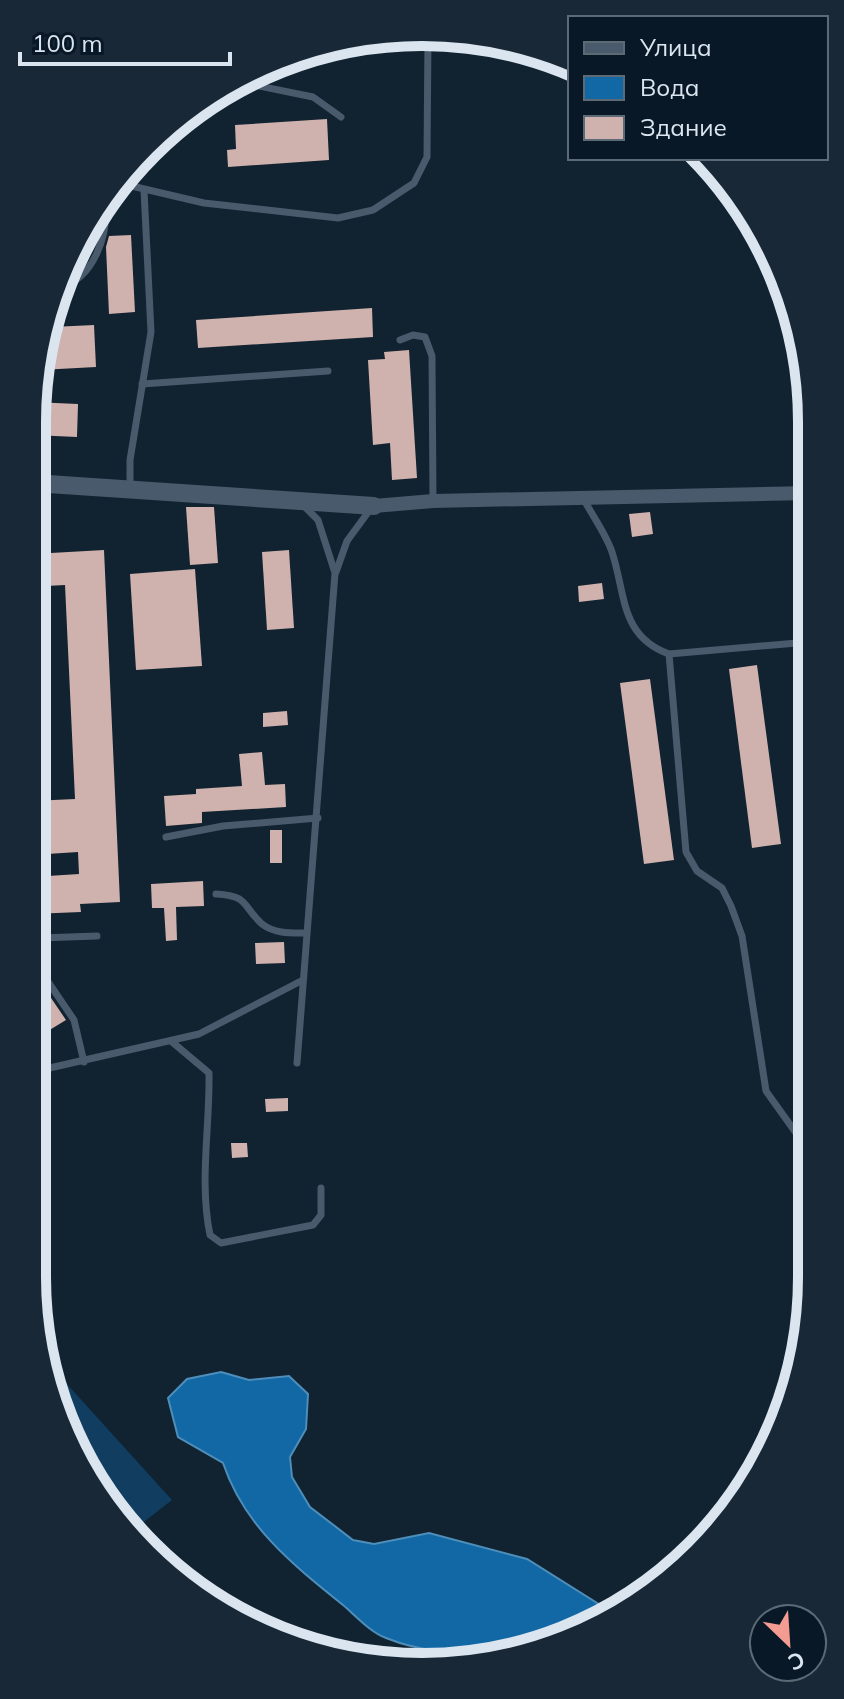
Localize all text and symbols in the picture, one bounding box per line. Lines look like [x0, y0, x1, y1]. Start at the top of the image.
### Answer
scale bar [20, 16, 230, 66]
legend [568, 16, 828, 160]
text: 100 m [32, 28, 103, 58]
text: Улица [639, 32, 712, 62]
text: Вода [640, 72, 700, 102]
text: Здание [640, 112, 727, 142]
north arrow [748, 1603, 828, 1683]
text: С [784, 1645, 809, 1677]

